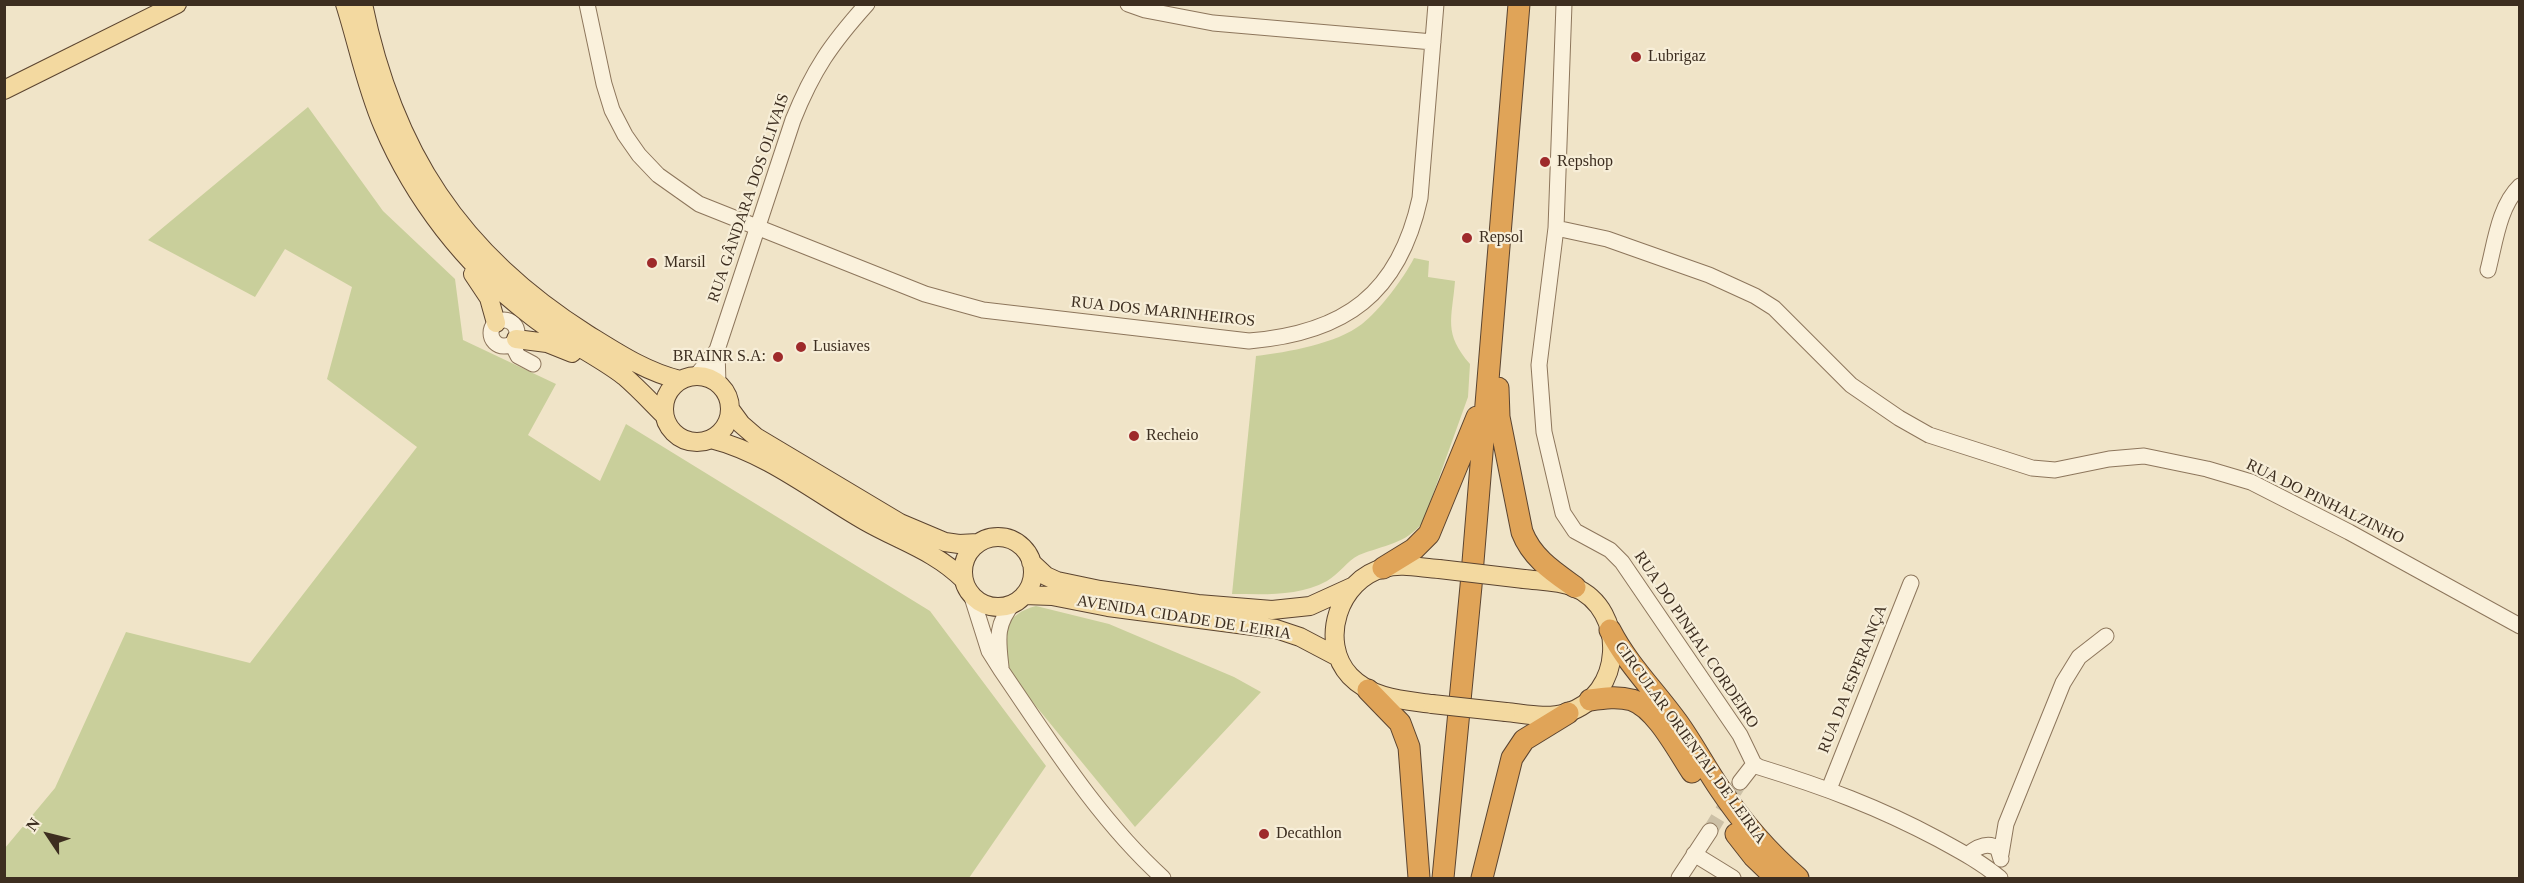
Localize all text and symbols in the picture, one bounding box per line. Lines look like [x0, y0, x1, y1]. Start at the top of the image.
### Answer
place label: Lubrigaz [1648, 47, 1706, 67]
marker: Lubrigaz [1629, 50, 1643, 64]
street label: RUA GÂNDARA DOS OLIVAIS [704, 91, 794, 305]
place label: Repshop [1557, 152, 1613, 172]
marker: Repshop [1538, 155, 1552, 169]
place label: Repsol [1479, 228, 1523, 248]
marker: Repsol [1460, 231, 1474, 245]
place label: Marsil [664, 253, 706, 273]
marker: Marsil [645, 256, 659, 270]
street label: RUA DOS MARINHEIROS [1070, 293, 1256, 331]
place label: Lusiaves [813, 337, 870, 357]
marker: Lusiaves [794, 340, 808, 354]
place label: BRAINR S.A: [673, 347, 766, 367]
marker: BRAINR S.A: [771, 350, 785, 364]
place label: Recheio [1146, 426, 1198, 446]
marker: Recheio [1127, 429, 1141, 443]
street label: RUA DO PINHALZINHO [2243, 455, 2407, 549]
street label: RUA DO PINHAL CORDEIRO [1630, 548, 1762, 732]
street label: AVENIDA CIDADE DE LEIRIA [1075, 592, 1293, 644]
street label: RUA DA ESPERANÇA [1814, 602, 1892, 756]
street label: CIRCULAR ORIENTAL DE LEIRIA [1610, 638, 1770, 848]
north arrow [18, 805, 78, 865]
text: N [23, 815, 43, 834]
place label: Decathlon [1276, 824, 1342, 844]
marker: Decathlon [1257, 827, 1271, 841]

